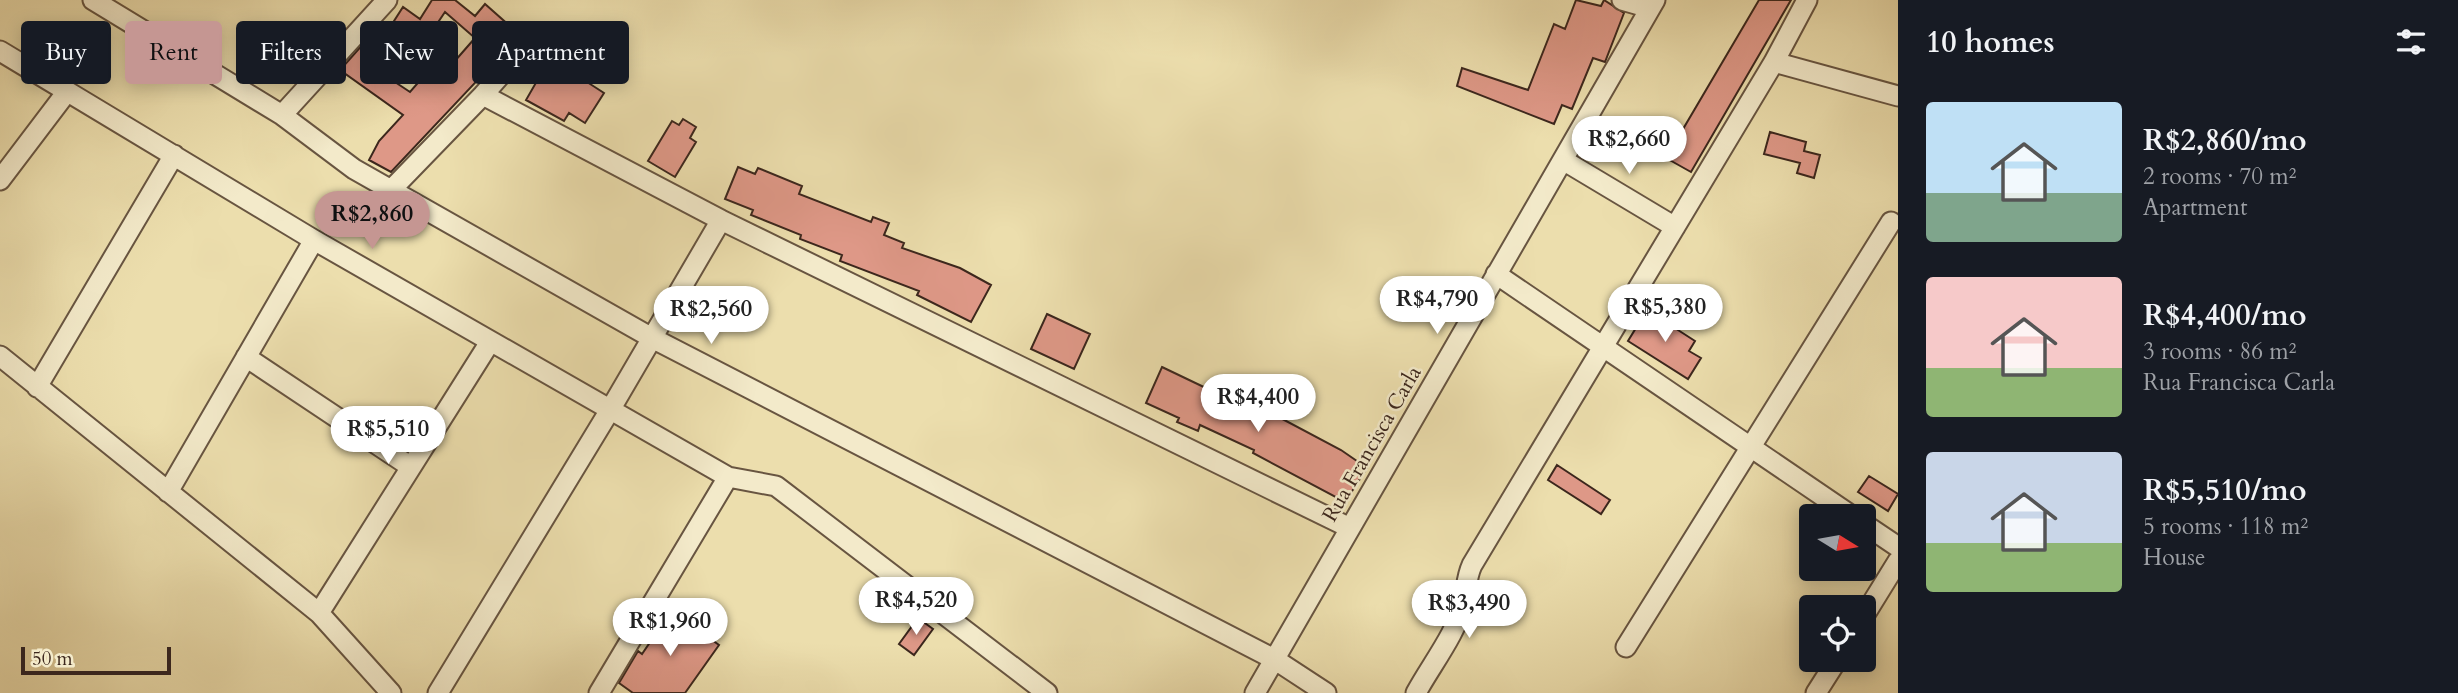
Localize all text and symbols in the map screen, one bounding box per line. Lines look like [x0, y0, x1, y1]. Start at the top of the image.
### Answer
chip: Buy [21, 21, 111, 84]
chip: Rent [125, 21, 222, 84]
chip: Filters [236, 21, 346, 84]
chip: New [360, 21, 458, 84]
chip: Apartment [472, 21, 629, 84]
text: 10 homes [1926, 22, 2055, 63]
icon: filters [2392, 23, 2430, 61]
pin: R$2,660 [1564, 116, 1694, 176]
text: R$2,860/mo [2143, 120, 2306, 161]
text: R$2,660 [1588, 123, 1670, 154]
icon: home [1982, 130, 2066, 214]
text: 2 rooms · 70 m² [2143, 161, 2296, 192]
pin: R$2,860 [307, 191, 437, 251]
text: Apartment [2143, 192, 2247, 223]
text: R$2,860 [331, 198, 413, 229]
pin: R$4,790 [1372, 276, 1502, 336]
text: R$4,790 [1396, 283, 1478, 314]
pin: R$5,380 [1600, 284, 1730, 344]
pin: R$2,560 [646, 286, 776, 346]
text: R$5,380 [1624, 291, 1706, 322]
text: R$2,560 [670, 293, 752, 324]
text: R$4,400/mo [2143, 295, 2306, 336]
icon: home [1982, 305, 2066, 389]
text: 3 rooms · 86 m² [2143, 336, 2296, 367]
street label: Rua Francisca Carla [1316, 361, 1428, 527]
text: Rua Francisca Carla [2143, 367, 2335, 398]
pin: R$4,400 [1193, 374, 1323, 434]
text: R$4,400 [1217, 381, 1299, 412]
pin: R$5,510 [323, 406, 453, 466]
text: R$5,510 [347, 413, 429, 444]
text: R$5,510/mo [2143, 470, 2306, 511]
icon: home [1982, 480, 2066, 564]
north arrow [1799, 504, 1876, 581]
map controls [1799, 504, 1876, 672]
text: 5 rooms · 118 m² [2143, 511, 2308, 542]
text: House [2143, 542, 2205, 573]
pin: R$4,520 [851, 578, 981, 637]
pin: R$3,490 [1404, 580, 1534, 640]
text: R$4,520 [875, 584, 957, 615]
text: R$3,490 [1428, 587, 1510, 618]
button: locate [1799, 595, 1876, 672]
pin: R$1,960 [605, 598, 735, 658]
text: R$1,960 [629, 605, 711, 636]
scale bar [21, 644, 172, 676]
text: 50 m [32, 646, 73, 672]

